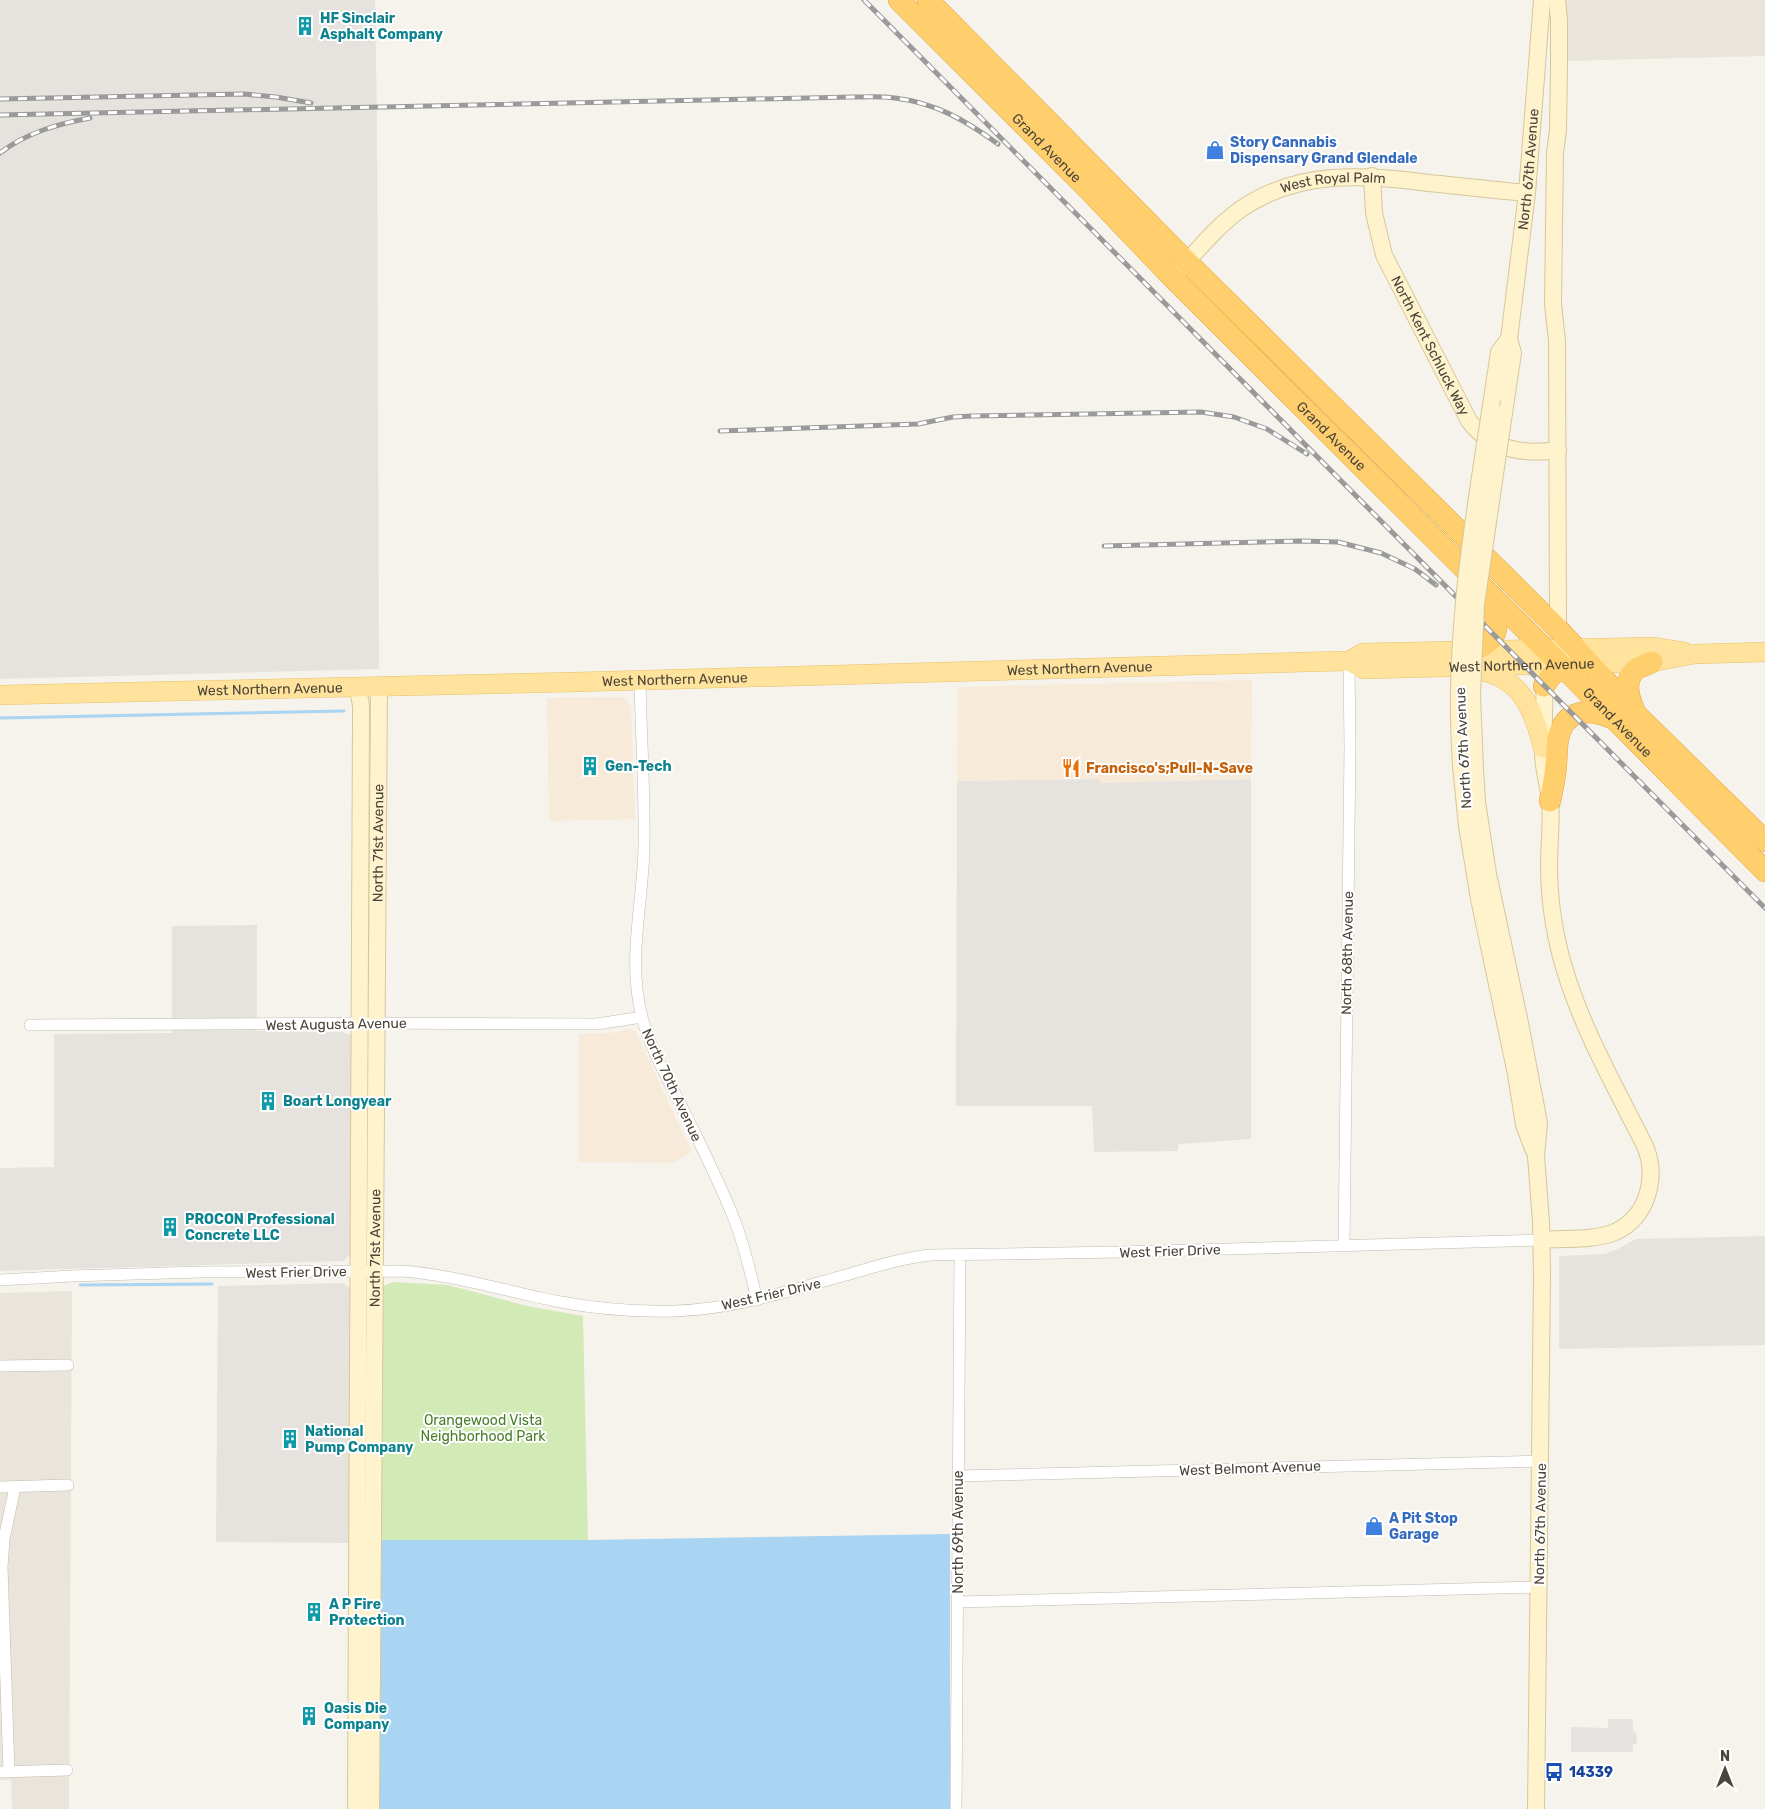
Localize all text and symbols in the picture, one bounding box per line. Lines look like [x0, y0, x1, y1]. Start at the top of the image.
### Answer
place label: HF Sinclair Asphalt Company [320, 10, 444, 43]
building icon: HF Sinclair Asphalt Company [294, 15, 316, 37]
street label: North 67th Avenue [1514, 108, 1543, 231]
street label: Grand Avenue [1008, 110, 1085, 187]
place label: Story Cannabis Dispensary Grand Glendale [1230, 134, 1417, 167]
shop icon: Story Cannabis Dispensary Grand Glendale [1204, 139, 1226, 161]
street label: West Royal Palm [1278, 169, 1386, 197]
street label: North Kent Schluck Way [1387, 273, 1473, 419]
street label: Grand Avenue [1293, 398, 1369, 475]
street label: West Northern Avenue [1448, 655, 1595, 676]
street label: West Northern Avenue [1007, 658, 1153, 679]
street label: West Northern Avenue [602, 669, 748, 690]
street label: West Northern Avenue [197, 679, 343, 700]
street label: Grand Avenue [1579, 684, 1656, 761]
street label: North 67th Avenue [1452, 687, 1475, 809]
building icon: Gen-Tech [579, 755, 601, 777]
restaurant icon: Francisco's;Pull-N-Save [1060, 757, 1082, 779]
place label: Gen-Tech [605, 758, 672, 775]
place label: Francisco's;Pull-N-Save [1086, 760, 1253, 777]
street label: North 71st Avenue [369, 784, 387, 902]
street label: North 68th Avenue [1338, 891, 1357, 1015]
street label: West Augusta Avenue [265, 1015, 407, 1034]
street label: North 70th Avenue [638, 1026, 705, 1145]
building icon: Boart Longyear [257, 1090, 279, 1112]
place label: Boart Longyear [283, 1093, 392, 1110]
street label: North 71st Avenue [367, 1189, 384, 1307]
place label: PROCON Professional Concrete LLC [185, 1211, 335, 1244]
building icon: PROCON Professional Concrete LLC [159, 1216, 181, 1238]
street label: West Frier Drive [1119, 1241, 1221, 1262]
street label: West Frier Drive [245, 1263, 347, 1282]
street label: West Frier Drive [720, 1275, 823, 1314]
park label: Orangewood Vista Neighborhood Park [420, 1412, 546, 1445]
place label: National Pump Company [305, 1423, 414, 1456]
building icon: National Pump Company [279, 1428, 301, 1450]
street label: West Belmont Avenue [1179, 1458, 1321, 1479]
street label: North 67th Avenue [1531, 1463, 1550, 1585]
street label: North 69th Avenue [950, 1470, 967, 1594]
place label: A Pit Stop Garage [1389, 1510, 1458, 1543]
shop icon: A Pit Stop Garage [1363, 1515, 1385, 1537]
place label: A P Fire Protection [329, 1596, 405, 1629]
building icon: A P Fire Protection [303, 1601, 325, 1623]
place label: Oasis Die Company [324, 1700, 390, 1733]
building icon: Oasis Die Company [298, 1705, 320, 1727]
north arrow [1700, 1744, 1750, 1794]
text: N [1720, 1748, 1730, 1765]
bus stop icon: 14339 [1543, 1761, 1565, 1783]
place label: 14339 [1569, 1764, 1613, 1781]

